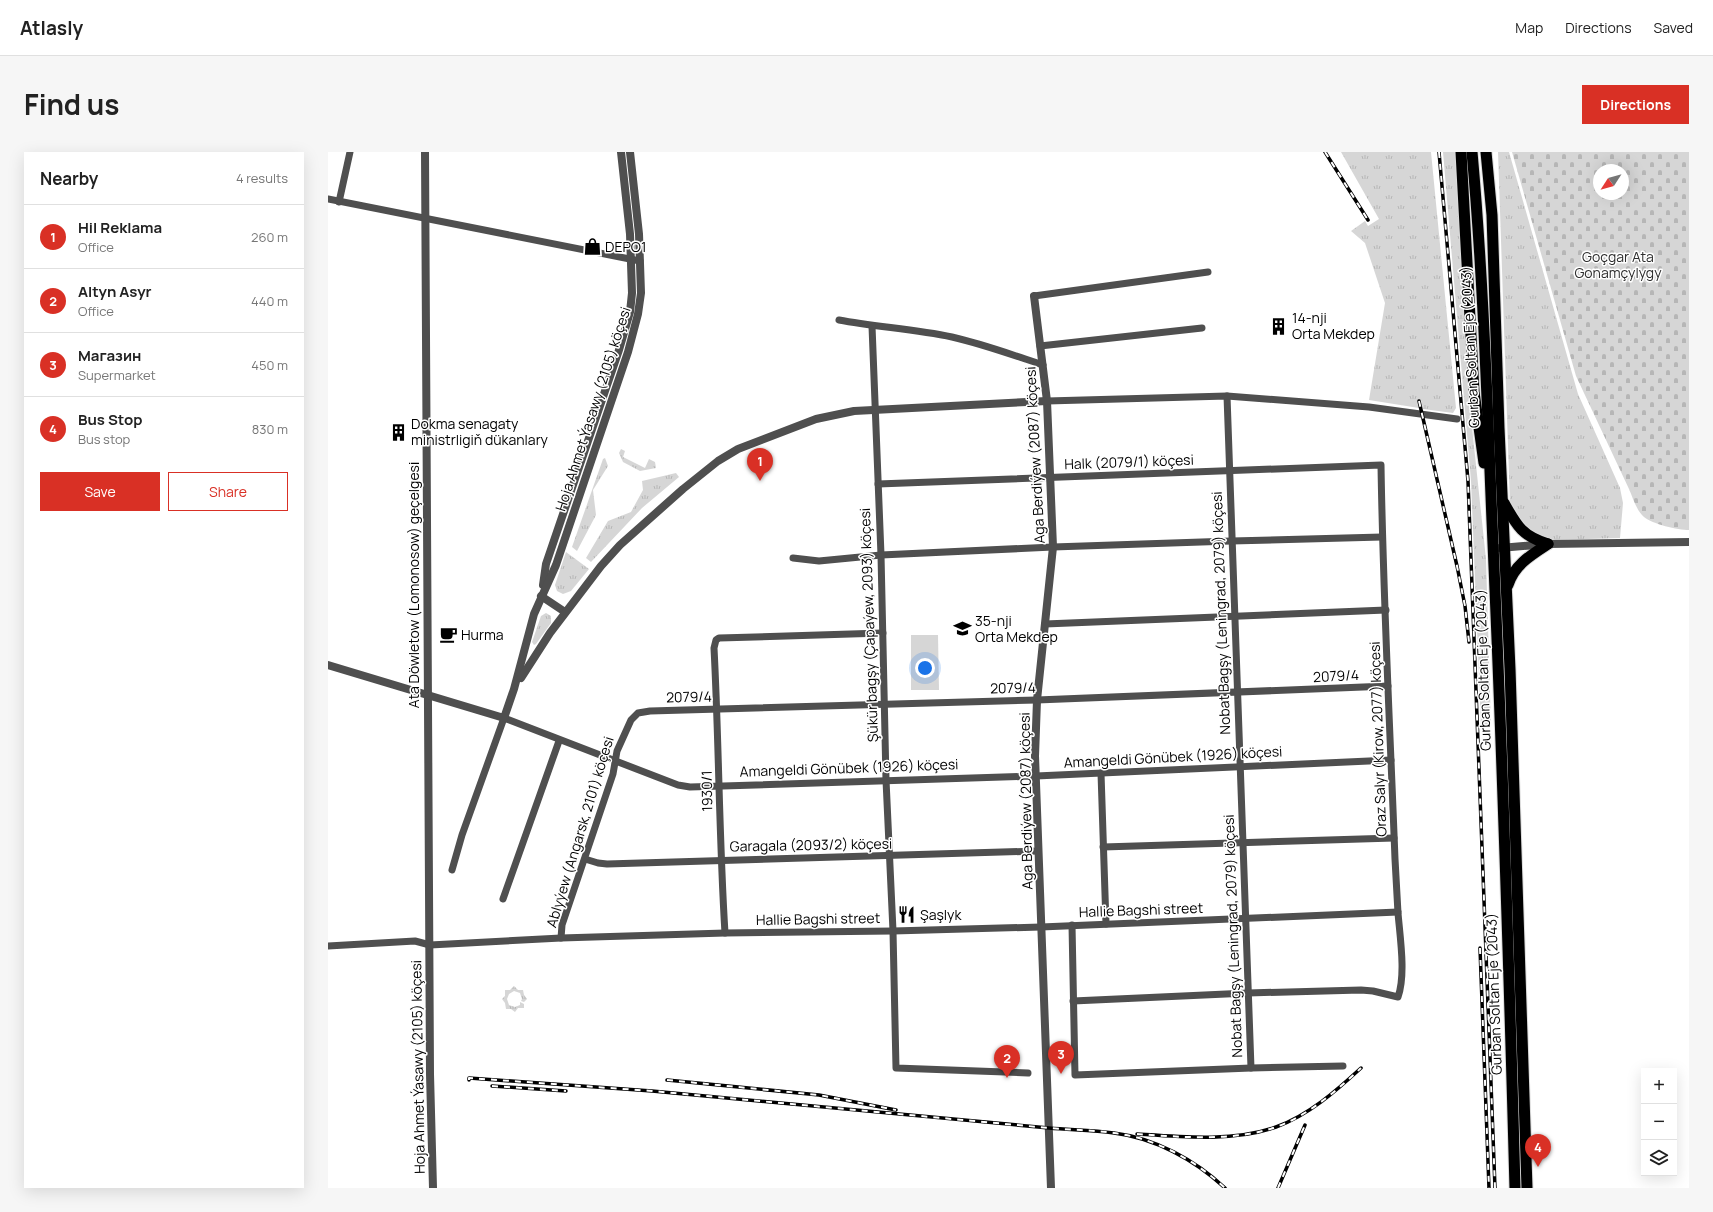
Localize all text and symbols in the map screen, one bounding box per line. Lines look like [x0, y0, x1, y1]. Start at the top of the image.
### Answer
text: Atlasly [20, 15, 83, 41]
text: Map [1515, 18, 1543, 37]
text: Directions [1565, 18, 1632, 37]
text: Saved [1654, 18, 1693, 37]
text: Find us [24, 85, 119, 123]
button: Directions [1582, 85, 1689, 124]
north arrow [1593, 164, 1629, 200]
text: Nearby [40, 167, 98, 190]
text: 4 results [236, 169, 288, 187]
text: Hil Reklama [78, 217, 162, 238]
text: 1 [50, 228, 56, 246]
text: 260 m [251, 228, 288, 246]
shop icon: DEPO1 [582, 237, 602, 257]
place label: DEPO1 [605, 237, 646, 256]
text: Office [78, 238, 114, 256]
park label: Goçgar Ata Gonamçylygy [1574, 247, 1662, 282]
street label: Gurban Soltan Eje (2043) [1456, 266, 1483, 428]
text: Altyn Asyr [78, 281, 152, 302]
text: 2 [49, 292, 57, 310]
text: 440 m [251, 292, 288, 310]
text: Office [78, 302, 114, 320]
street label: Hoja Ahmet Ýasawy (2105) köçesi [550, 304, 635, 514]
place label: 14-nji Orta Mekdep [1292, 308, 1375, 343]
building icon: 14-nji Orta Mekdep [1269, 316, 1289, 336]
text: Магазин [78, 345, 141, 366]
text: 3 [49, 356, 57, 374]
text: 450 m [251, 356, 288, 374]
text: Supermarket [78, 366, 156, 384]
street label: Aga Berdiýew (2087) köçesi [1020, 366, 1049, 544]
text: Bus Stop [78, 409, 142, 430]
place label: Dokma senagaty ministrligiň dükanlary [411, 414, 549, 449]
text: 4 [49, 420, 57, 438]
text: 830 m [252, 420, 288, 438]
building icon: Dokma senagaty ministrligiň dükanlary [388, 422, 408, 442]
text: Bus stop [78, 430, 130, 448]
pin: 1 [747, 448, 773, 481]
street label: Halk (2079/1) köçesi [1064, 450, 1194, 473]
street label: Ata Döwletow (Lomonosow) geçelgesi [404, 462, 423, 708]
button: Save [40, 472, 160, 511]
button: Share [168, 472, 288, 511]
street label: Nobat Bagşy (Leningrad, 2079) köçesi [1207, 491, 1234, 735]
street label: Şükür bagşy (Çapaýew, 2093) köçesi [855, 507, 882, 743]
street label: Gurban Soltan Eje (2043) [1470, 589, 1495, 751]
place label: 35-nji Orta Mekdep [975, 611, 1058, 646]
school or university icon: 35-nji Orta Mekdep [952, 619, 972, 639]
cafe icon: Hurma [438, 625, 458, 645]
place label: Hurma [461, 625, 504, 644]
street label: Oraz Salyr (Kirow, 2077) köçesi [1365, 641, 1390, 837]
your location [915, 658, 935, 678]
street label: 2079/4 [1313, 665, 1359, 686]
street label: 2079/4 [990, 678, 1036, 697]
street label: 2079/4 [666, 687, 712, 706]
street label: Aga Berdiýew (2087) köçesi [1014, 712, 1037, 890]
street label: Ablyýew (Angarsk, 2101) köçesi [541, 734, 618, 930]
street label: Amangeldi Gönübek (1926) köçesi [1063, 741, 1283, 772]
street label: Amangeldi Gönübek (1926) köçesi [739, 754, 959, 781]
street label: 1930/1 [697, 770, 716, 812]
street label: Nobat Bagşy (Leningrad, 2079) köçesi [1219, 814, 1246, 1058]
street label: Garagala (2093/2) köçesi [730, 834, 892, 855]
street label: Hallie Bagshi street [1079, 898, 1204, 921]
restaurant icon: Şaşlyk [897, 905, 917, 925]
place label: Şaşlyk [920, 905, 962, 924]
street label: Hallie Bagshi street [756, 908, 881, 929]
street label: Gurban Soltan Eje (2043) [1481, 913, 1506, 1075]
street label: Hoja Ahmet Ýasawy (2105) köçesi [406, 960, 429, 1174]
pin: 3 [1048, 1041, 1074, 1074]
pin: 2 [994, 1045, 1020, 1078]
map controls [1641, 1068, 1677, 1176]
button: + [1641, 1068, 1677, 1104]
button: − [1641, 1104, 1677, 1140]
pin: 4 [1525, 1134, 1551, 1167]
button: layers [1641, 1140, 1677, 1176]

